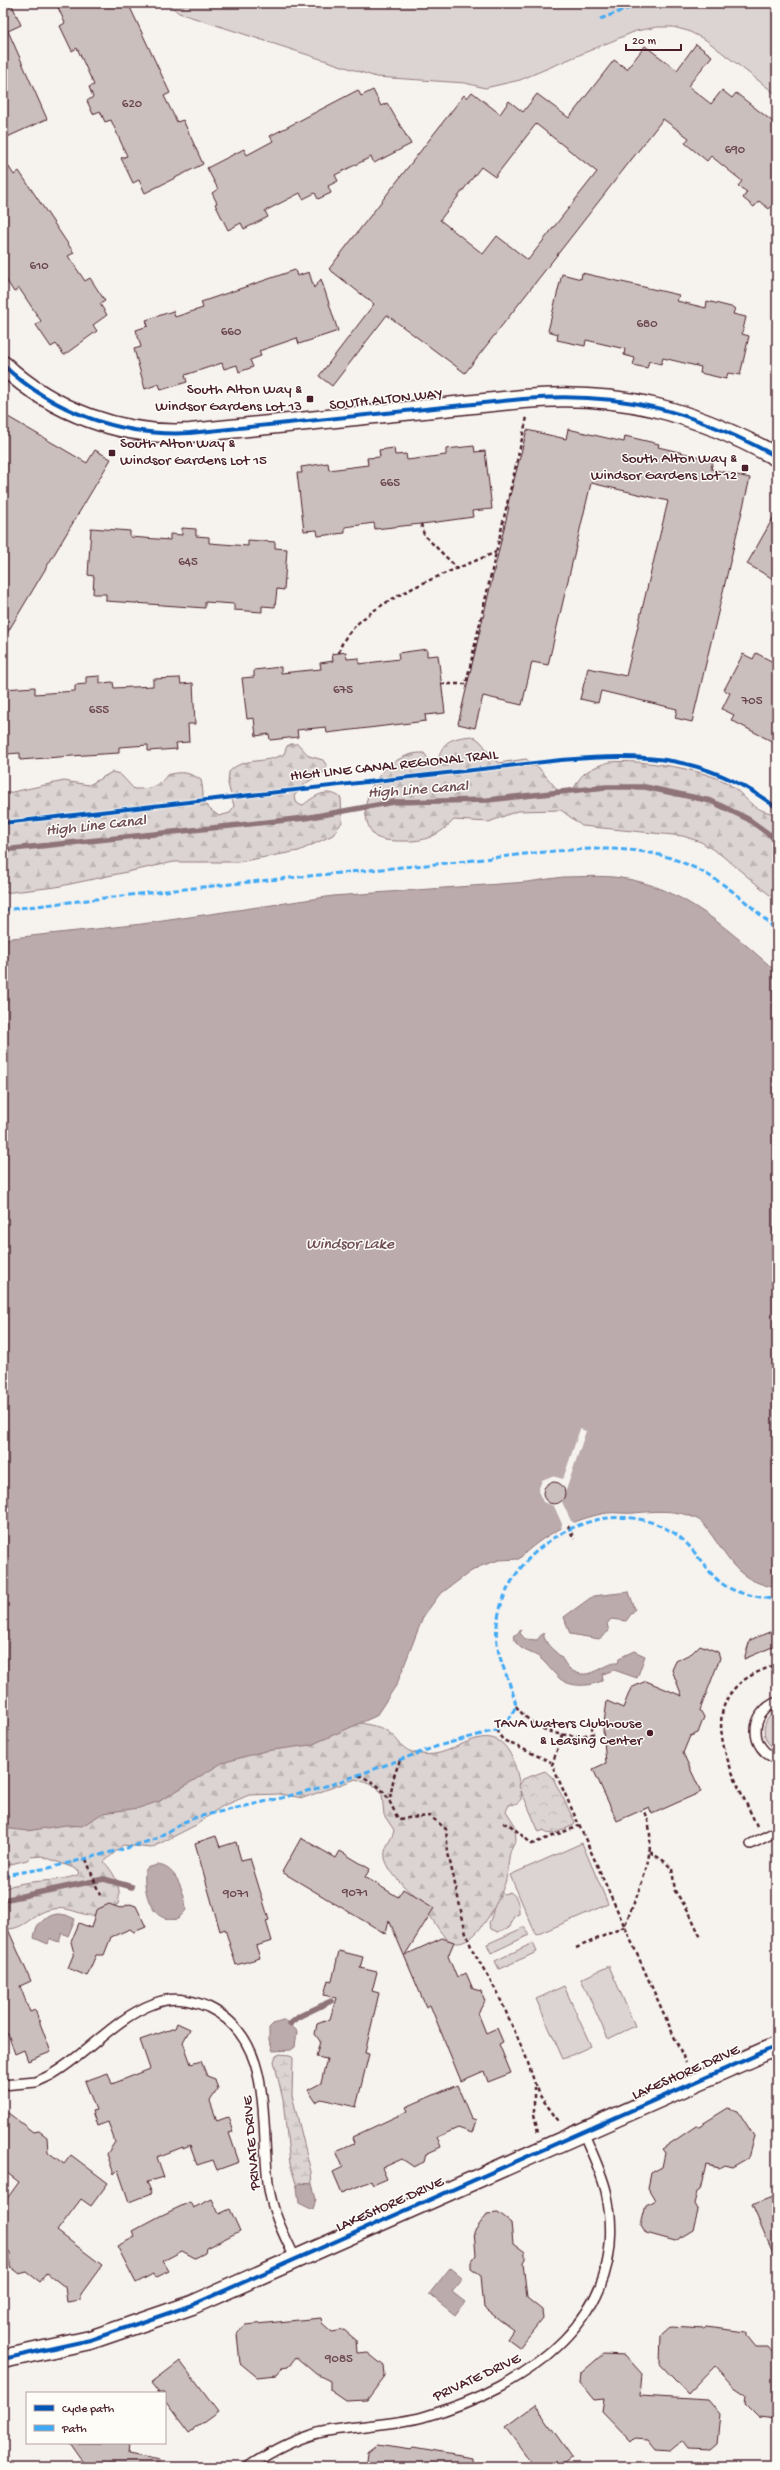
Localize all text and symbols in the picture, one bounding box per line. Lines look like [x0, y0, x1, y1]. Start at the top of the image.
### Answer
scale bar [626, 26, 681, 52]
text: 20 m [632, 35, 657, 49]
house number: 620 [122, 97, 143, 112]
house number: 690 [725, 143, 746, 158]
house number: 610 [29, 259, 49, 274]
house number: 680 [636, 317, 658, 332]
house number: 660 [221, 325, 242, 340]
place label: South Alton Way & Windsor Gardens Lot 13 [155, 381, 302, 416]
street label: SOUTH ALTON WAY [329, 385, 443, 415]
marker: South Alton Way & Windsor Gardens Lot 13 [305, 394, 315, 404]
place label: South Alton Way & Windsor Gardens Lot 15 [120, 435, 267, 470]
marker: South Alton Way & Windsor Gardens Lot 15 [107, 448, 117, 458]
place label: South Alton Way & Windsor Gardens Lot 12 [591, 450, 737, 485]
marker: South Alton Way & Windsor Gardens Lot 12 [740, 463, 750, 473]
house number: 665 [380, 476, 400, 491]
house number: 645 [178, 555, 198, 570]
house number: 675 [333, 683, 353, 698]
house number: 705 [741, 694, 763, 709]
house number: 655 [89, 703, 109, 718]
street label: HIGH LINE CANAL REGIONAL TRAIL [289, 746, 499, 786]
water label: High Line Canal [367, 778, 470, 804]
water label: High Line Canal [45, 812, 148, 842]
water label: Windsor Lake [306, 1236, 395, 1255]
place label: TAVA Waters Clubhouse & Leasing Center [494, 1715, 644, 1750]
marker: TAVA Waters Clubhouse & Leasing Center [645, 1728, 655, 1738]
house number: 9071 [341, 1886, 368, 1901]
house number: 9071 [222, 1887, 249, 1902]
street label: LAKESHORE DRIVE [629, 2041, 743, 2105]
street label: PRIVATE DRIVE [239, 2094, 265, 2192]
street label: LAKESHORE DRIVE [333, 2173, 447, 2237]
street label: PRIVATE DRIVE [429, 2350, 524, 2407]
house number: 9085 [324, 2352, 353, 2367]
legend [26, 2392, 166, 2444]
text: Cycle path [62, 2403, 115, 2417]
text: Path [61, 2423, 87, 2437]

